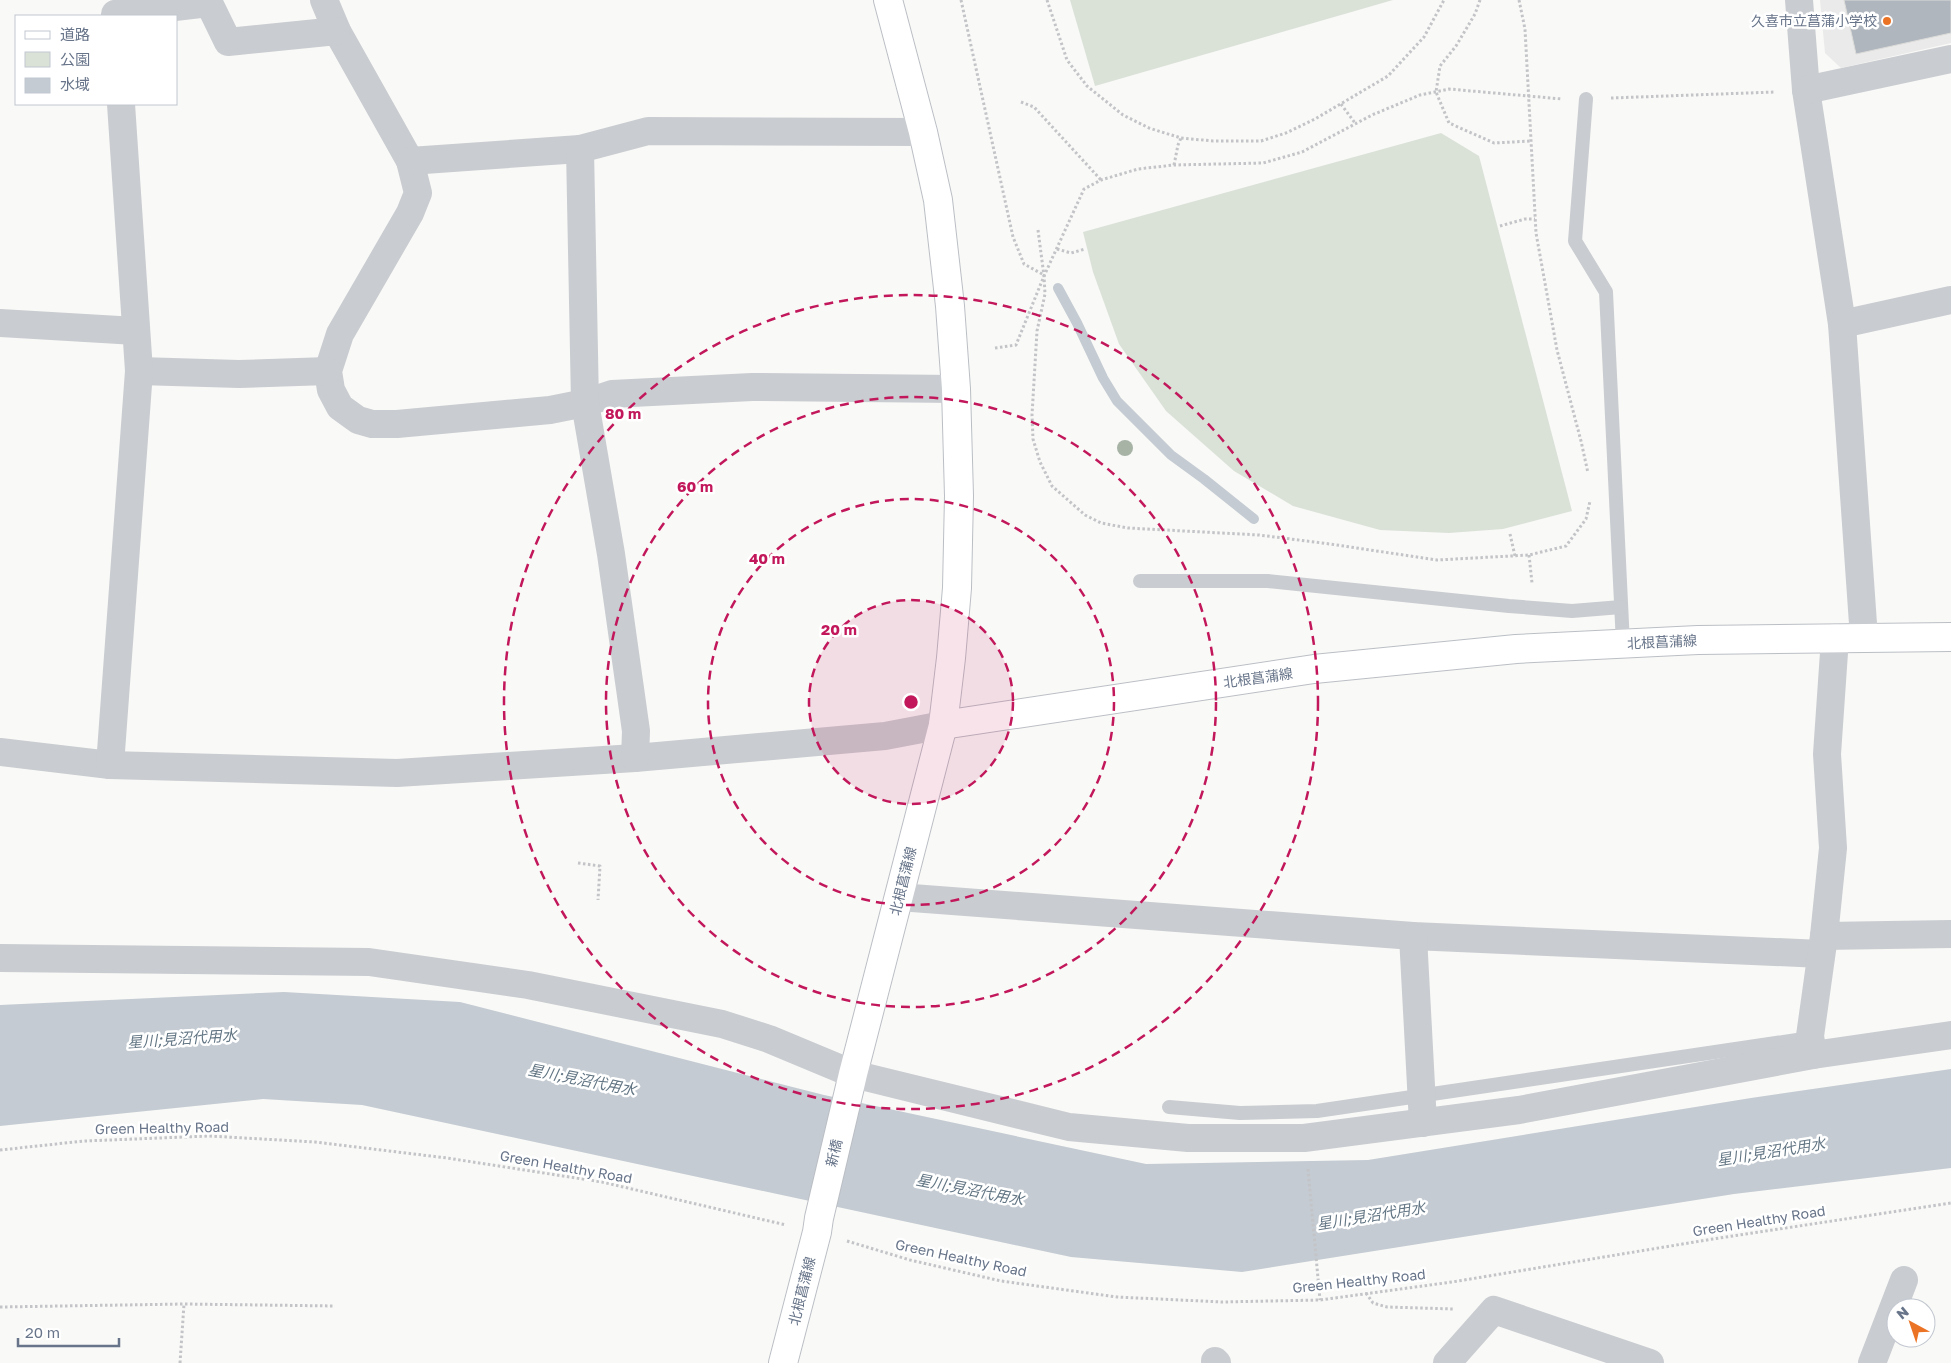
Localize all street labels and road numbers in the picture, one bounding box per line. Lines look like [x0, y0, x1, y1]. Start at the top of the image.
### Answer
street label: 北根菖蒲線 [1627, 631, 1697, 652]
street label: 北根菖蒲線 [1222, 664, 1294, 691]
street label: 北根菖蒲線 [886, 845, 919, 917]
street label: Green Healthy Road [95, 1118, 229, 1137]
street label: 新橋 [822, 1137, 845, 1169]
street label: Green Healthy Road [499, 1147, 634, 1187]
street label: Green Healthy Road [1691, 1202, 1826, 1239]
street label: Green Healthy Road [894, 1235, 1028, 1280]
street label: 北根菖蒲線 [785, 1255, 818, 1327]
street label: Green Healthy Road [1291, 1265, 1426, 1296]

